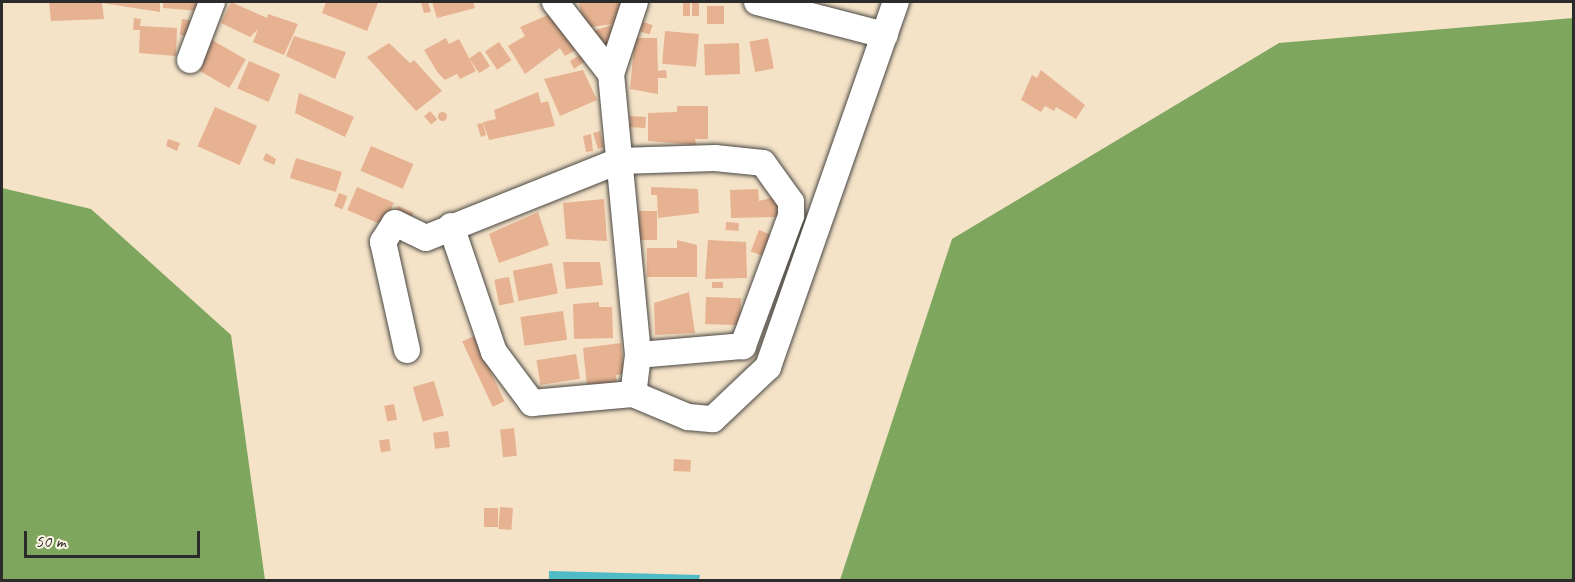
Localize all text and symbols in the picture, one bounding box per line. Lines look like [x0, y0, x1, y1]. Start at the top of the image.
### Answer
scale bar [27, 519, 202, 557]
text: 50 m [35, 530, 66, 552]

